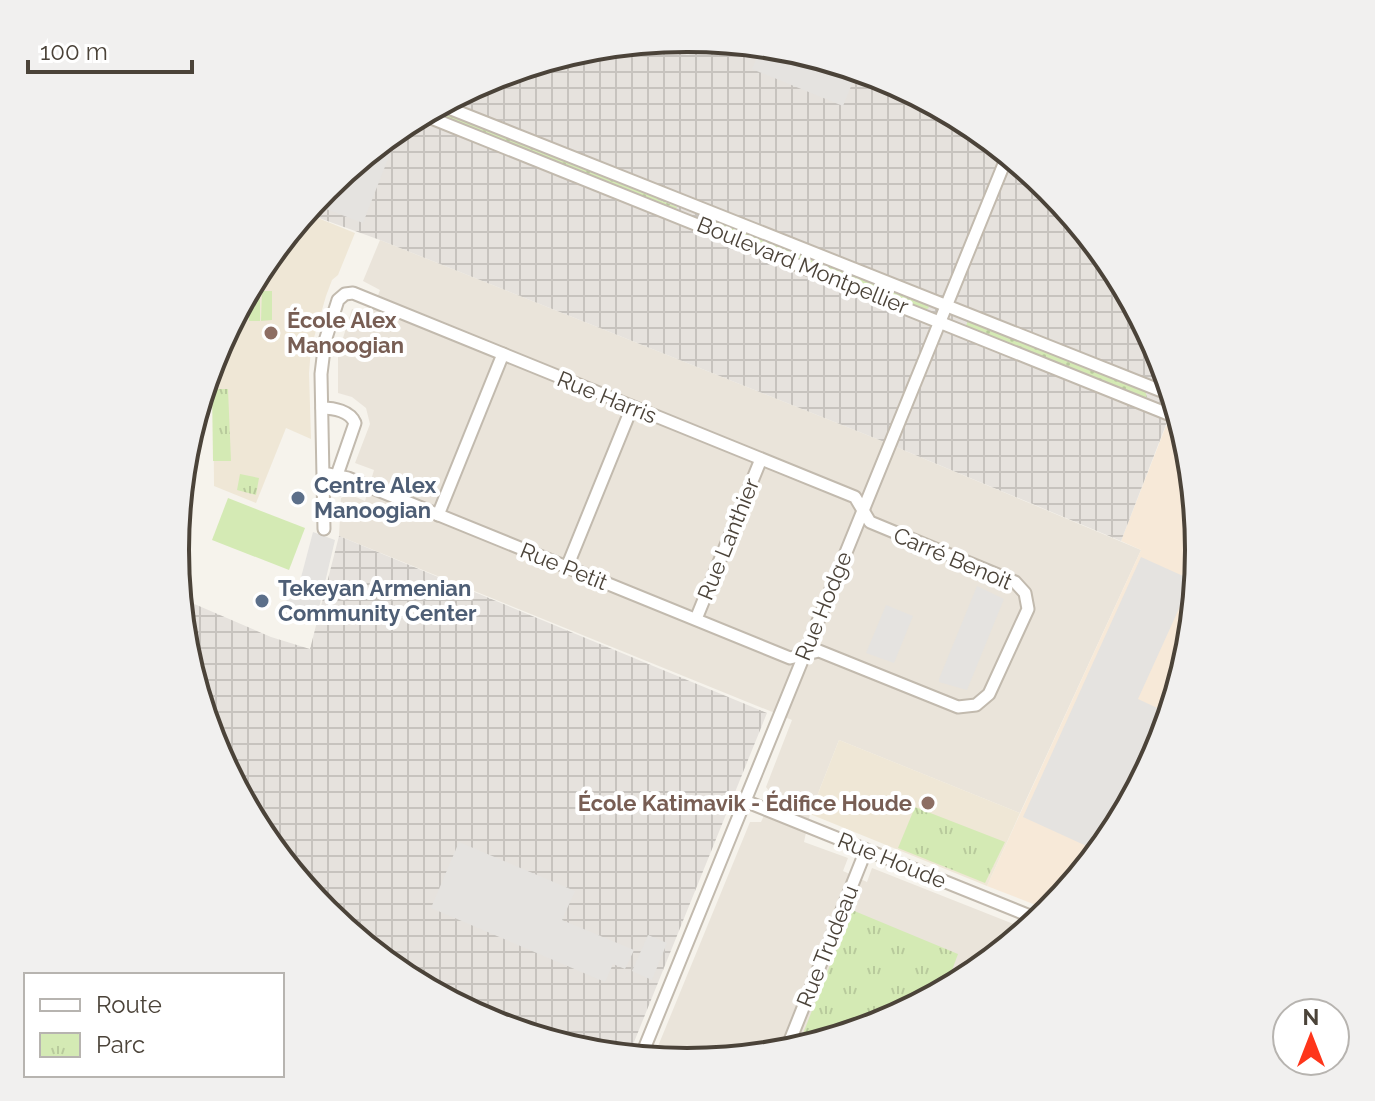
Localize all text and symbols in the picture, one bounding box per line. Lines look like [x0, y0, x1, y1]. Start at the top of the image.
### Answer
scale bar [28, 24, 192, 74]
text: 100 m [40, 37, 108, 66]
street label: Boulevard Montpellier [693, 211, 913, 319]
place label: École Alex Manoogian [287, 307, 404, 358]
marker: École Alex Manoogian [262, 324, 280, 342]
street label: Rue Harris [554, 365, 660, 429]
place label: Centre Alex Manoogian [314, 472, 436, 523]
street label: Rue Lanthier [692, 474, 764, 604]
marker: Centre Alex Manoogian [289, 489, 307, 507]
street label: Carré Benoit [890, 521, 1017, 595]
street label: Rue Petit [517, 537, 612, 595]
street label: Rue Hodge [789, 548, 857, 664]
place label: Tekeyan Armenian Community Center [278, 575, 477, 626]
marker: Tekeyan Armenian Community Center [253, 592, 271, 610]
place label: École Katimavik - Édifice Houde [578, 790, 912, 816]
marker: École Katimavik - Édifice Houde [919, 794, 937, 812]
street label: Rue Houde [834, 826, 950, 894]
street label: Rue Trudeau [791, 881, 863, 1011]
legend [24, 973, 284, 1077]
text: Route [96, 990, 162, 1019]
north arrow [1271, 997, 1351, 1077]
text: N [1303, 1004, 1319, 1030]
text: Parc [96, 1030, 145, 1059]

